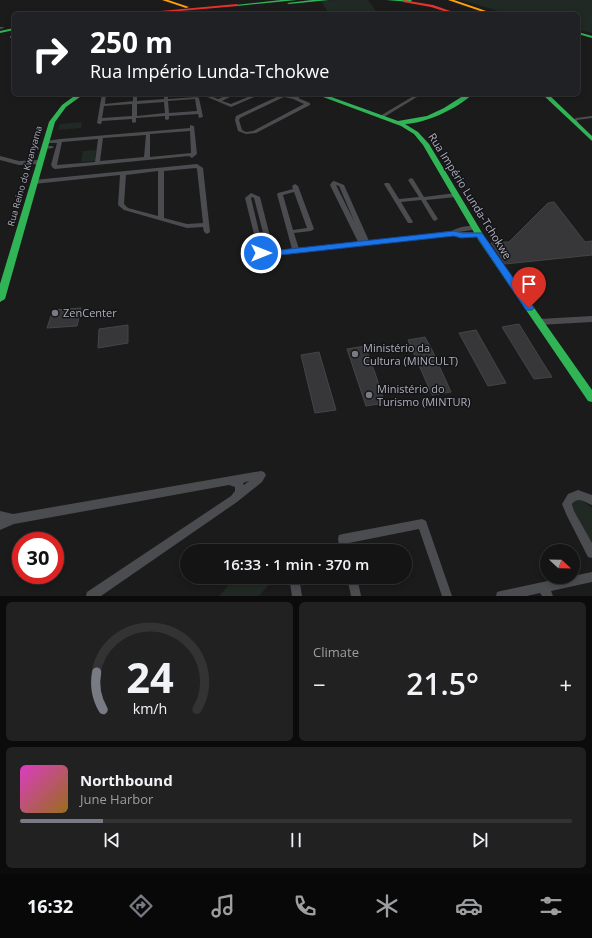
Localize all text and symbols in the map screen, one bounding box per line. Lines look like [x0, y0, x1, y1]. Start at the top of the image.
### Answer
text: 250 m [90, 23, 173, 61]
icon: right [24, 28, 76, 80]
text: Rua Império Lunda-Tchokwe [90, 59, 329, 83]
street label: Rua Reino do Kwanyama [4, 124, 45, 227]
street label: Rua Império Lunda-Tchokwe [425, 130, 516, 262]
position arrow [240, 232, 282, 274]
pin [512, 267, 546, 308]
icon: arrive [518, 273, 540, 295]
place label: ZenCenter [63, 305, 117, 320]
marker: ZenCenter [50, 308, 60, 318]
place label: Ministério da Cultura (MINCULT) [363, 340, 458, 368]
marker: Ministério da Cultura (MINCULT) [350, 349, 360, 359]
place label: Ministério do Turismo (MINTUR) [377, 381, 471, 409]
marker: Ministério do Turismo (MINTUR) [364, 390, 374, 400]
speed limit sign: 30 [12, 532, 64, 584]
north arrow [540, 544, 580, 584]
map controls [540, 544, 580, 584]
text: 16:33 · 1 min · 370 m [223, 554, 369, 574]
text: Climate [313, 643, 359, 661]
text: 24 [126, 648, 173, 704]
text: 21.5° [406, 663, 479, 704]
text: − [313, 669, 326, 699]
text: + [559, 669, 572, 699]
text: km/h [132, 698, 167, 717]
text: Northbound [80, 770, 173, 790]
text: June Harbor [80, 790, 153, 808]
icon: previous [101, 829, 123, 851]
icon: pause [285, 829, 307, 851]
icon: next [469, 829, 491, 851]
icon: directions [127, 892, 155, 920]
icon: music [209, 892, 237, 920]
icon: phone [291, 892, 319, 920]
icon: climate [373, 892, 401, 920]
icon: car [455, 892, 483, 920]
icon: filters [537, 892, 565, 920]
text: 16:32 [27, 894, 73, 918]

